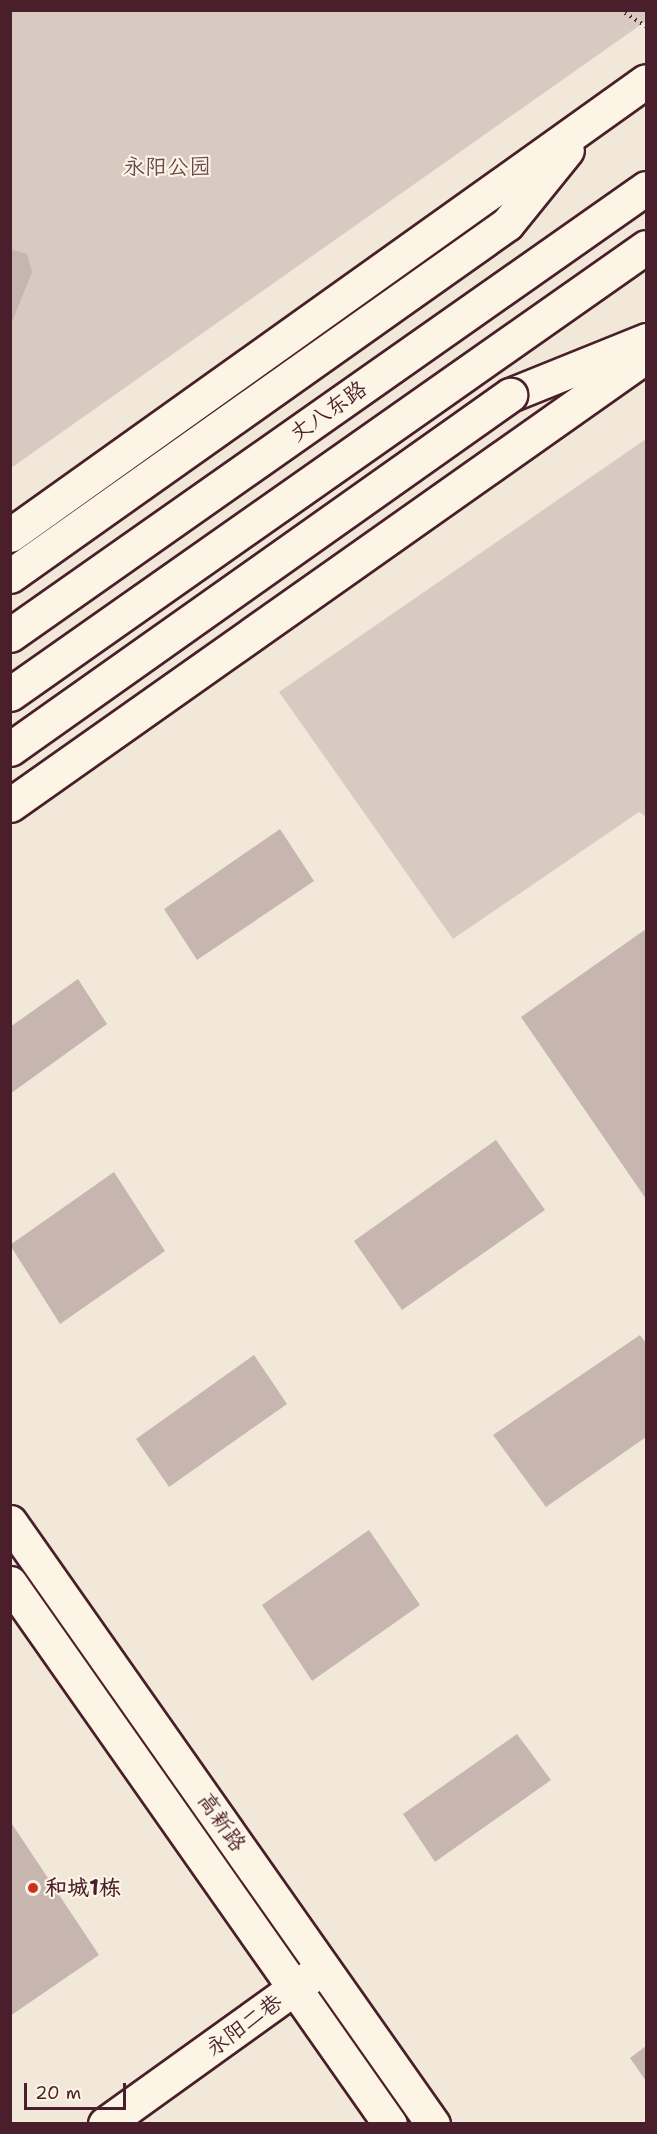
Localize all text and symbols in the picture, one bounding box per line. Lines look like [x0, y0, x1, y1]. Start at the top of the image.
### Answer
park label: 永阳公园 [123, 154, 211, 180]
street label: 丈八东路 [284, 375, 372, 447]
street label: 高新路 [192, 1787, 252, 1857]
place label: 和城1栋 [45, 1875, 121, 1901]
marker: 和城1栋 [26, 1881, 40, 1895]
street label: 永阳二巷 [201, 1988, 287, 2062]
scale bar [27, 2071, 129, 2109]
text: 20 m [35, 2081, 81, 2105]

